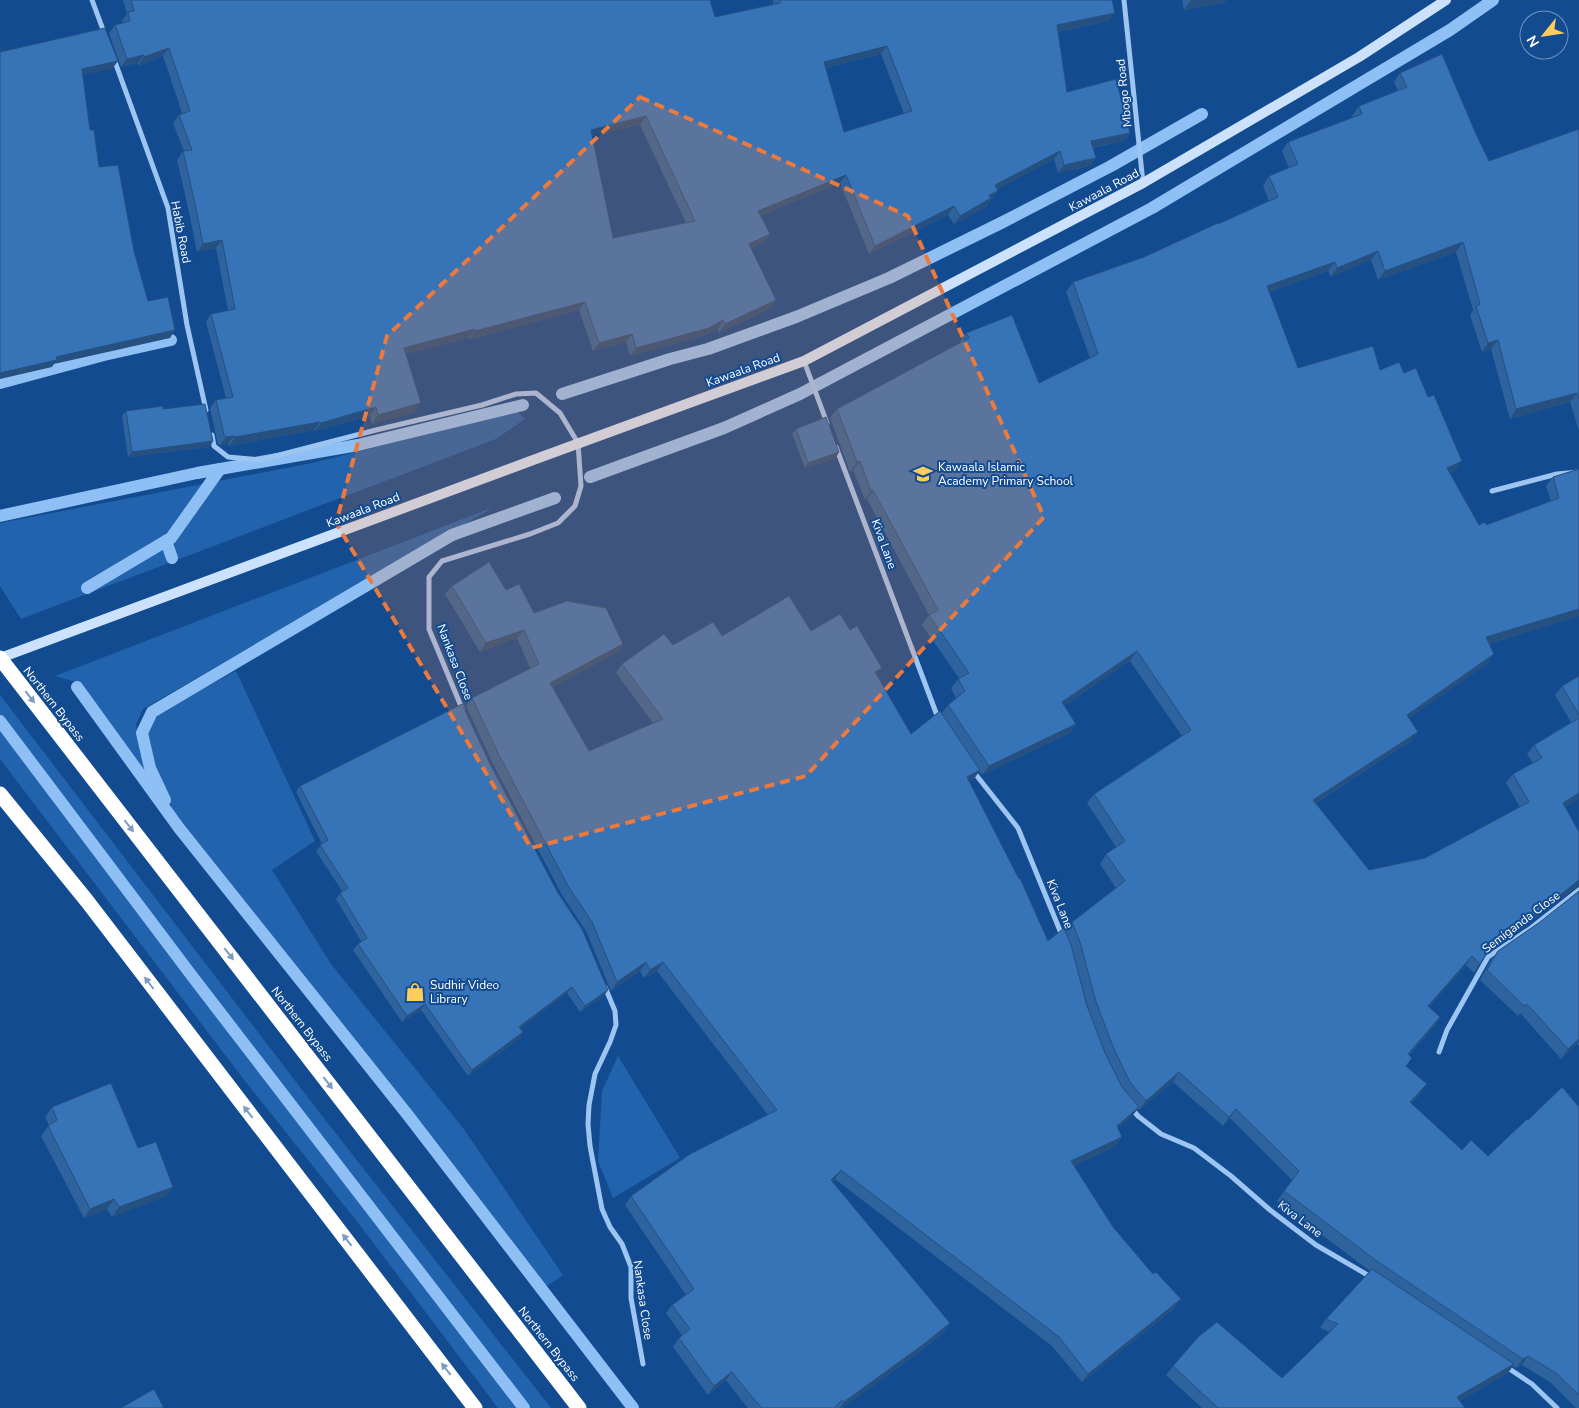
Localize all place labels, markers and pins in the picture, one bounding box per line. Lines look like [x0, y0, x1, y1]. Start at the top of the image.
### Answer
place label: Kawaala Islamic Academy Primary School [938, 459, 1074, 489]
school or university icon: Kawaala Islamic Academy Primary School [912, 463, 934, 485]
place label: Sudhir Video Library [430, 977, 500, 1007]
shop icon: Sudhir Video Library [404, 981, 426, 1003]

